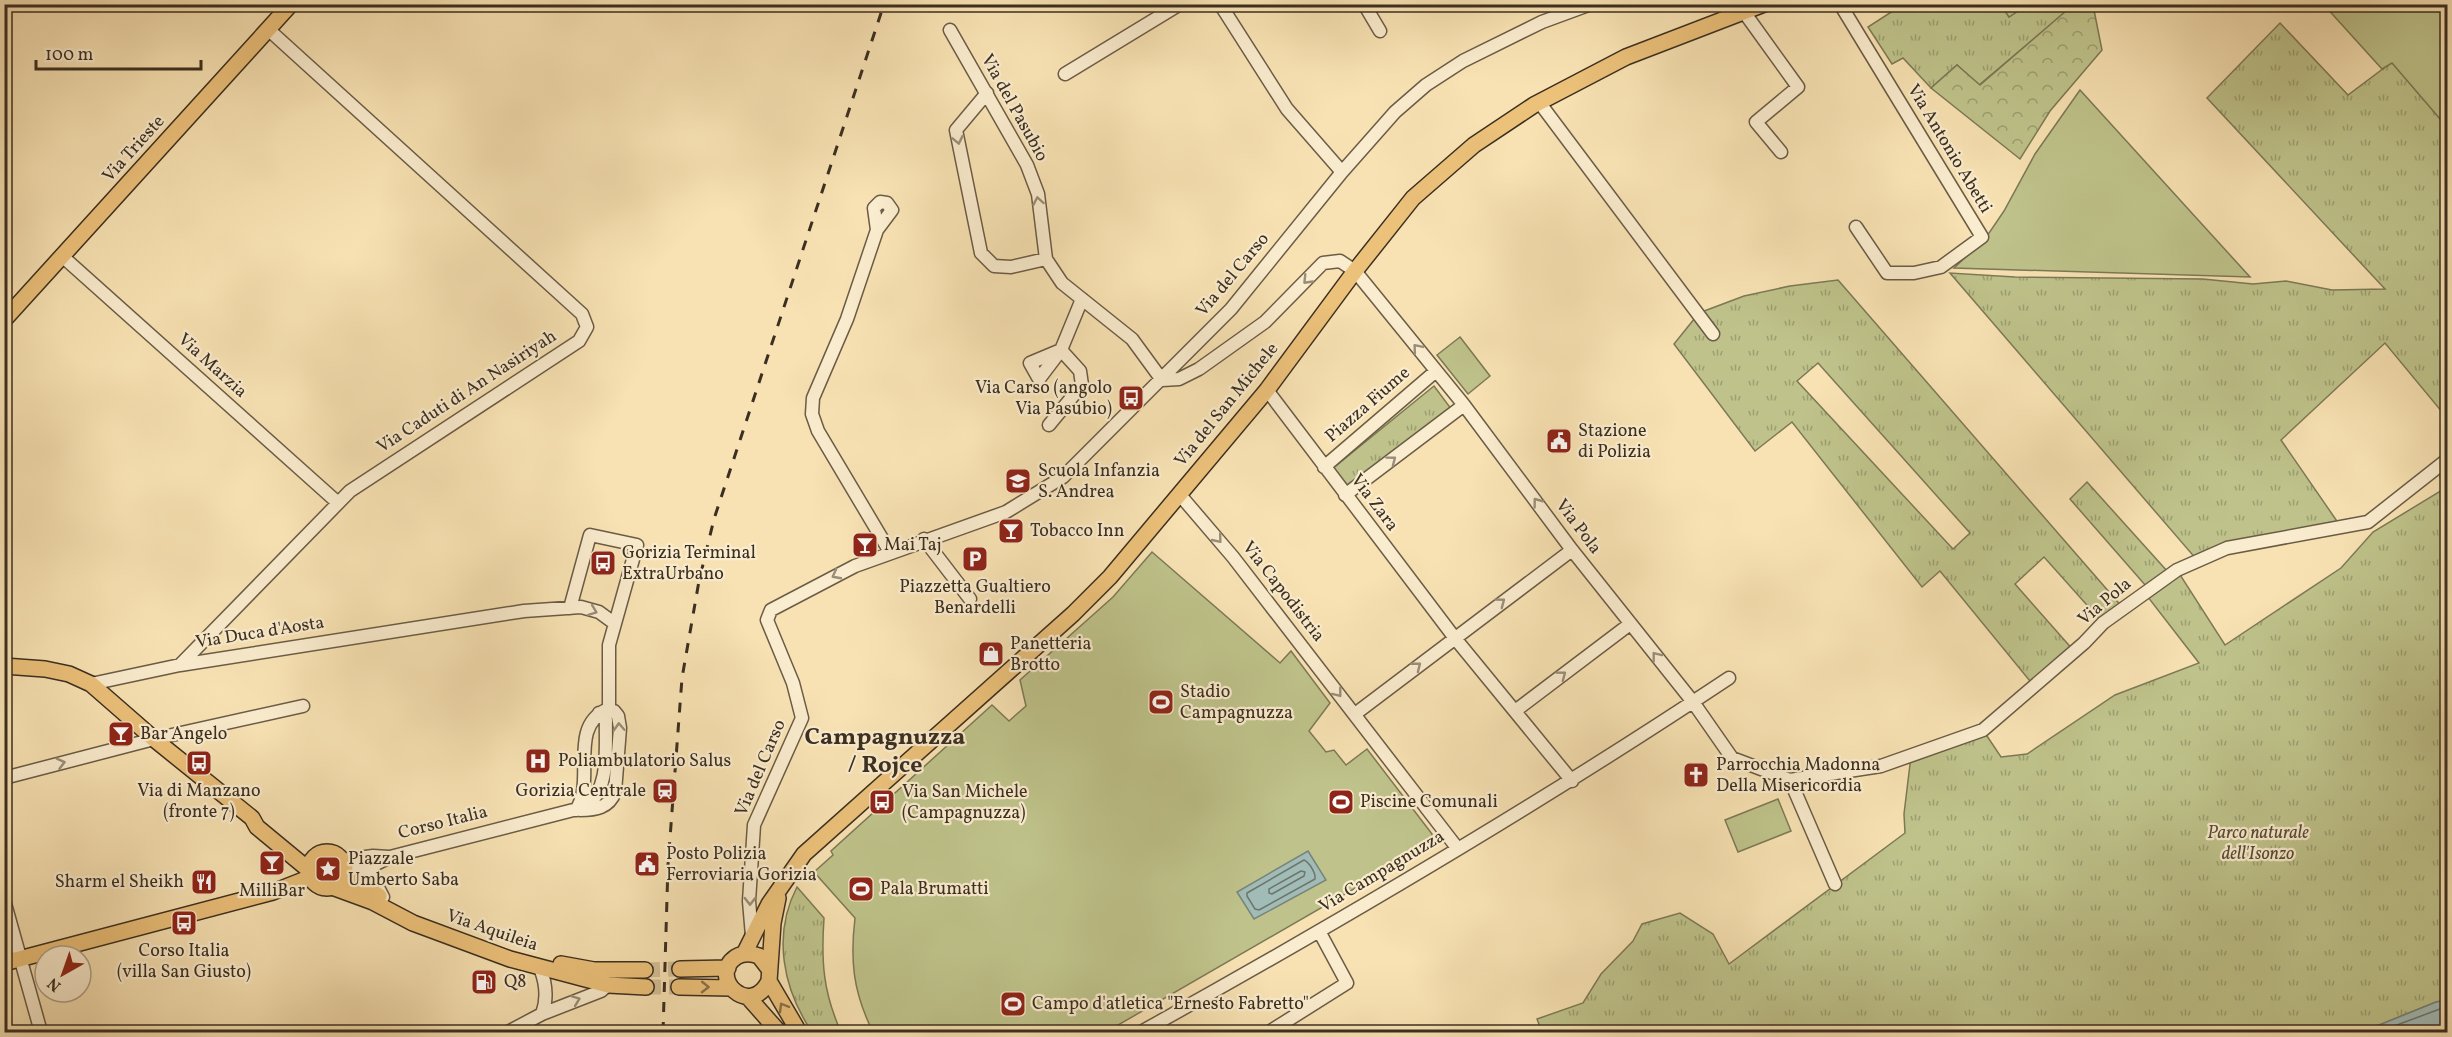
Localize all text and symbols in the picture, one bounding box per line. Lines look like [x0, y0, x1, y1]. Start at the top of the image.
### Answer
scale bar [36, 33, 201, 71]
text: 100 m [45, 43, 94, 68]
street label: Via del Pasubio [974, 50, 1054, 166]
street label: Via Antonio Abetti [1900, 80, 1998, 218]
street label: Via Trieste [97, 110, 171, 188]
one-way arrow [951, 135, 964, 145]
one-way arrow [1032, 196, 1045, 206]
street label: Via del Carso [1190, 228, 1276, 322]
one-way arrow [1303, 272, 1314, 283]
street label: Via Caduti di An Nasiriyah [372, 324, 562, 460]
street label: Via Marzia [172, 328, 252, 404]
street label: Via del San Michele [1169, 338, 1285, 472]
one-way arrow [1414, 344, 1425, 355]
street label: Piazza Fiume [1320, 361, 1416, 449]
place label: Via Carso (angolo Via Pasubio) [975, 376, 1112, 422]
bus stop icon: Via Carso (angolo Via Pasubio) [1116, 383, 1146, 413]
place label: Stazione di Polizia [1578, 419, 1651, 465]
public building icon: Stazione di Polizia [1544, 426, 1574, 456]
one-way arrow [1385, 456, 1396, 467]
place label: Scuola Infanzia S. Andrea [1038, 459, 1160, 505]
school or university icon: Scuola Infanzia S. Andrea [1003, 466, 1033, 496]
street label: Via Zara [1344, 469, 1404, 537]
street label: Via Pola [1549, 494, 1607, 560]
one-way arrow [1533, 498, 1544, 509]
bar icon: Tobacco Inn [996, 516, 1026, 546]
place label: Tobacco Inn [1030, 519, 1125, 544]
bar icon: Mai Taj [850, 530, 880, 560]
one-way arrow [1211, 532, 1222, 543]
place label: Mai Taj [884, 533, 942, 558]
street label: Via Capodistria [1236, 536, 1330, 648]
place label: Gorizia Terminal ExtraUrbano [622, 541, 756, 587]
parking icon: Piazzetta Gualtiero Benardelli [960, 544, 990, 574]
bus stop icon: Gorizia Terminal ExtraUrbano [588, 548, 618, 578]
one-way arrow [832, 568, 842, 579]
street label: Via Pola [2073, 572, 2137, 632]
place label: Piazzetta Gualtiero Benardelli [899, 575, 1051, 621]
one-way arrow [1494, 599, 1505, 610]
one-way arrow [587, 604, 598, 617]
street label: Via Duca d'Aosta [194, 610, 326, 656]
place label: Panetteria Brotto [1010, 632, 1091, 678]
shop icon: Panetteria Brotto [976, 639, 1006, 669]
one-way arrow [1653, 652, 1664, 663]
one-way arrow [1411, 662, 1422, 673]
one-way arrow [1555, 672, 1566, 683]
place label: Stadio Campagnuzza [1180, 680, 1293, 726]
one-way arrow [1330, 686, 1341, 697]
sports icon: Stadio Campagnuzza [1146, 687, 1176, 717]
street label: Via del Carso [729, 716, 793, 820]
bar icon: Bar Angelo [106, 719, 136, 749]
district label: Campagnuzza / Rojce [805, 721, 965, 783]
place label: Bar Angelo [140, 722, 227, 747]
one-way arrow [612, 723, 625, 732]
hospital icon: Poliambulatorio Salus [523, 746, 553, 776]
bus stop icon: Via di Manzano (fronte 7) [184, 748, 214, 778]
place label: Poliambulatorio Salus [558, 749, 731, 774]
place label: Parrocchia Madonna Della Misericordia [1716, 753, 1880, 799]
one-way arrow [56, 758, 66, 771]
church icon: Parrocchia Madonna Della Misericordia [1681, 760, 1711, 790]
station icon: Gorizia Centrale [650, 776, 680, 806]
place label: Via di Manzano (fronte 7) [137, 779, 261, 825]
place label: Gorizia Centrale [516, 779, 646, 804]
place label: Via San Michele (Campagnuzza) [902, 780, 1028, 826]
bus stop icon: Via San Michele (Campagnuzza) [867, 787, 897, 817]
sports icon: Piscine Comunali [1326, 787, 1356, 817]
place label: Piscine Comunali [1360, 790, 1498, 815]
street label: Corso Italia [396, 800, 490, 846]
park label: Parco naturale dell'Isonzo [2207, 821, 2309, 867]
street label: Via Campagnuzza [1315, 825, 1450, 919]
place label: Posto Polizia Ferroviaria Gorizia [666, 842, 817, 888]
place label: Piazzale Umberto Saba [348, 847, 459, 893]
bar icon: MilliBar [257, 848, 287, 878]
public building icon: Posto Polizia Ferroviaria Gorizia [632, 849, 662, 879]
place icon: Piazzale Umberto Saba [313, 854, 343, 884]
restaurant icon: Sharm el Sheikh [189, 867, 219, 897]
place label: Sharm el Sheikh [55, 870, 184, 895]
sports icon: Pala Brumatti [846, 874, 876, 904]
place label: Pala Brumatti [880, 877, 989, 902]
place label: MilliBar [239, 879, 305, 904]
one-way arrow [744, 897, 756, 906]
street label: Via Aquileia [443, 904, 541, 958]
bus stop icon: Corso Italia (villa San Giusto) [169, 908, 199, 938]
place label: Corso Italia (villa San Giusto) [117, 939, 251, 985]
north arrow [33, 944, 93, 1004]
fuel station icon: Q8 [469, 967, 499, 997]
place label: Q8 [504, 970, 526, 995]
text: N [43, 972, 66, 996]
one-way arrow [701, 981, 710, 994]
sports icon: Campo d'atletica "Ernesto Fabretto" [998, 989, 1028, 1019]
place label: Campo d'atletica "Ernesto Fabretto" [1032, 992, 1309, 1017]
one-way arrow [570, 995, 581, 1008]
one-way arrow [779, 1003, 791, 1013]

